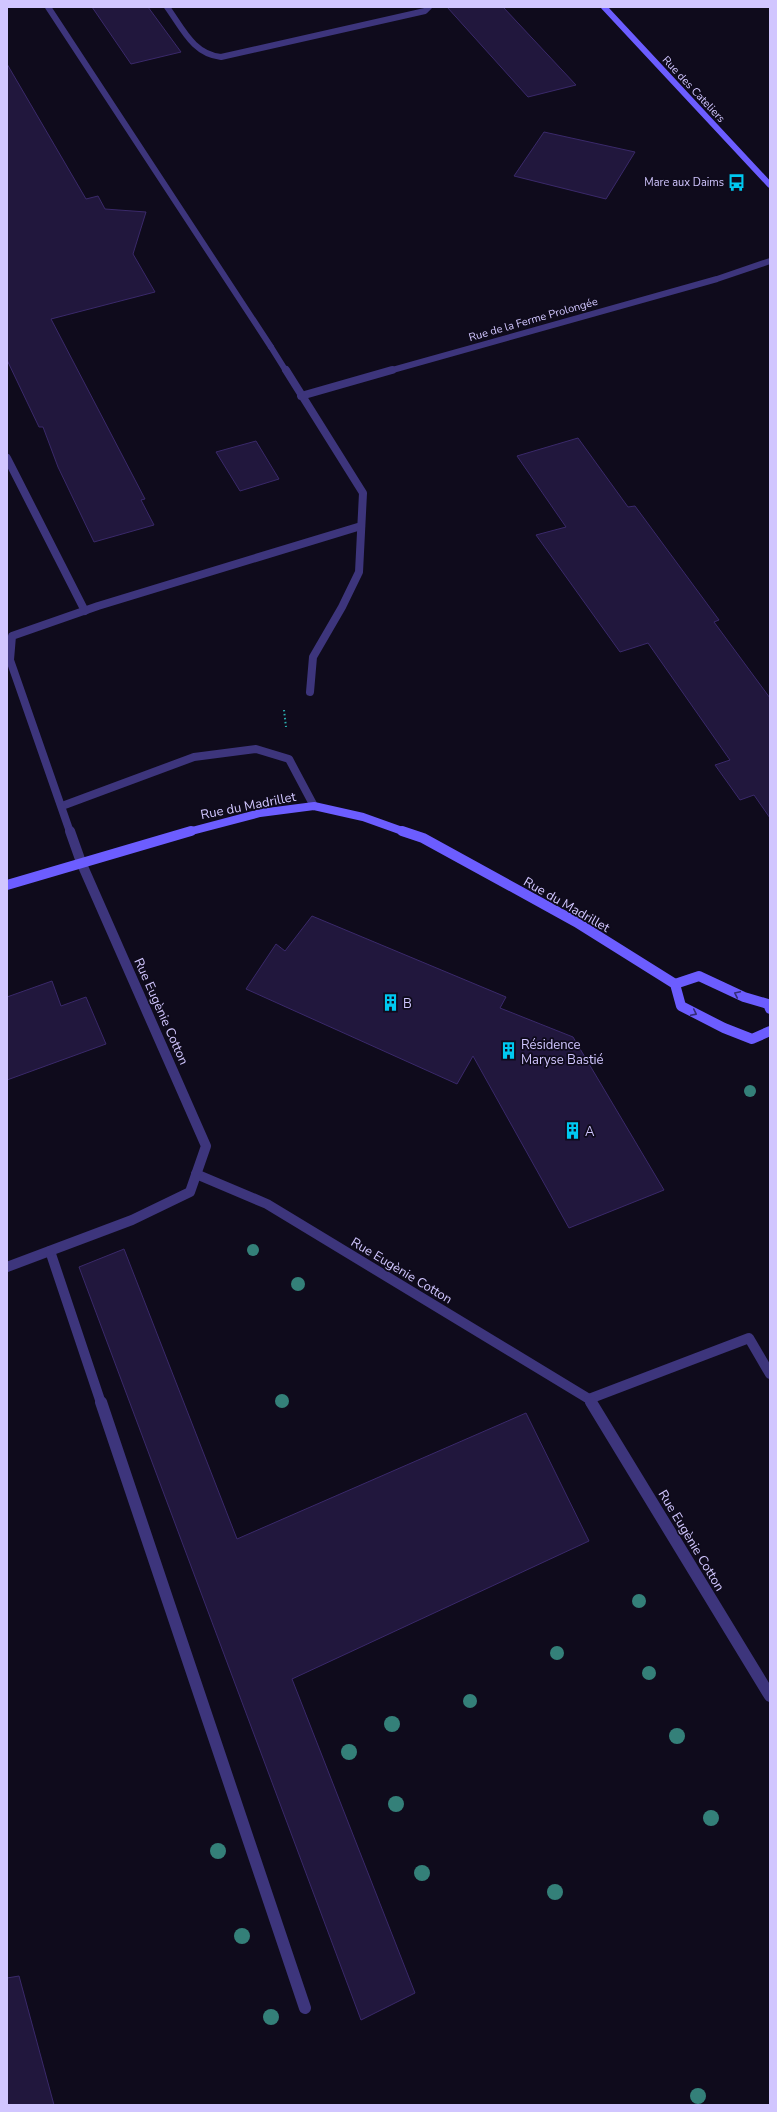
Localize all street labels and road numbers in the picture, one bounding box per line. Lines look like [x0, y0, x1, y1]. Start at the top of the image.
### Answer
street label: Rue des Cateliers [659, 53, 728, 126]
street label: Rue de la Ferme Prolongée [467, 294, 599, 345]
street label: Rue du Madrillet [199, 788, 298, 824]
street label: Rue du Madrillet [520, 873, 613, 937]
street label: Rue Eugènie Cotton [129, 955, 193, 1068]
street label: Rue Eugènie Cotton [347, 1233, 456, 1308]
street label: Rue Eugènie Cotton [654, 1486, 729, 1595]

